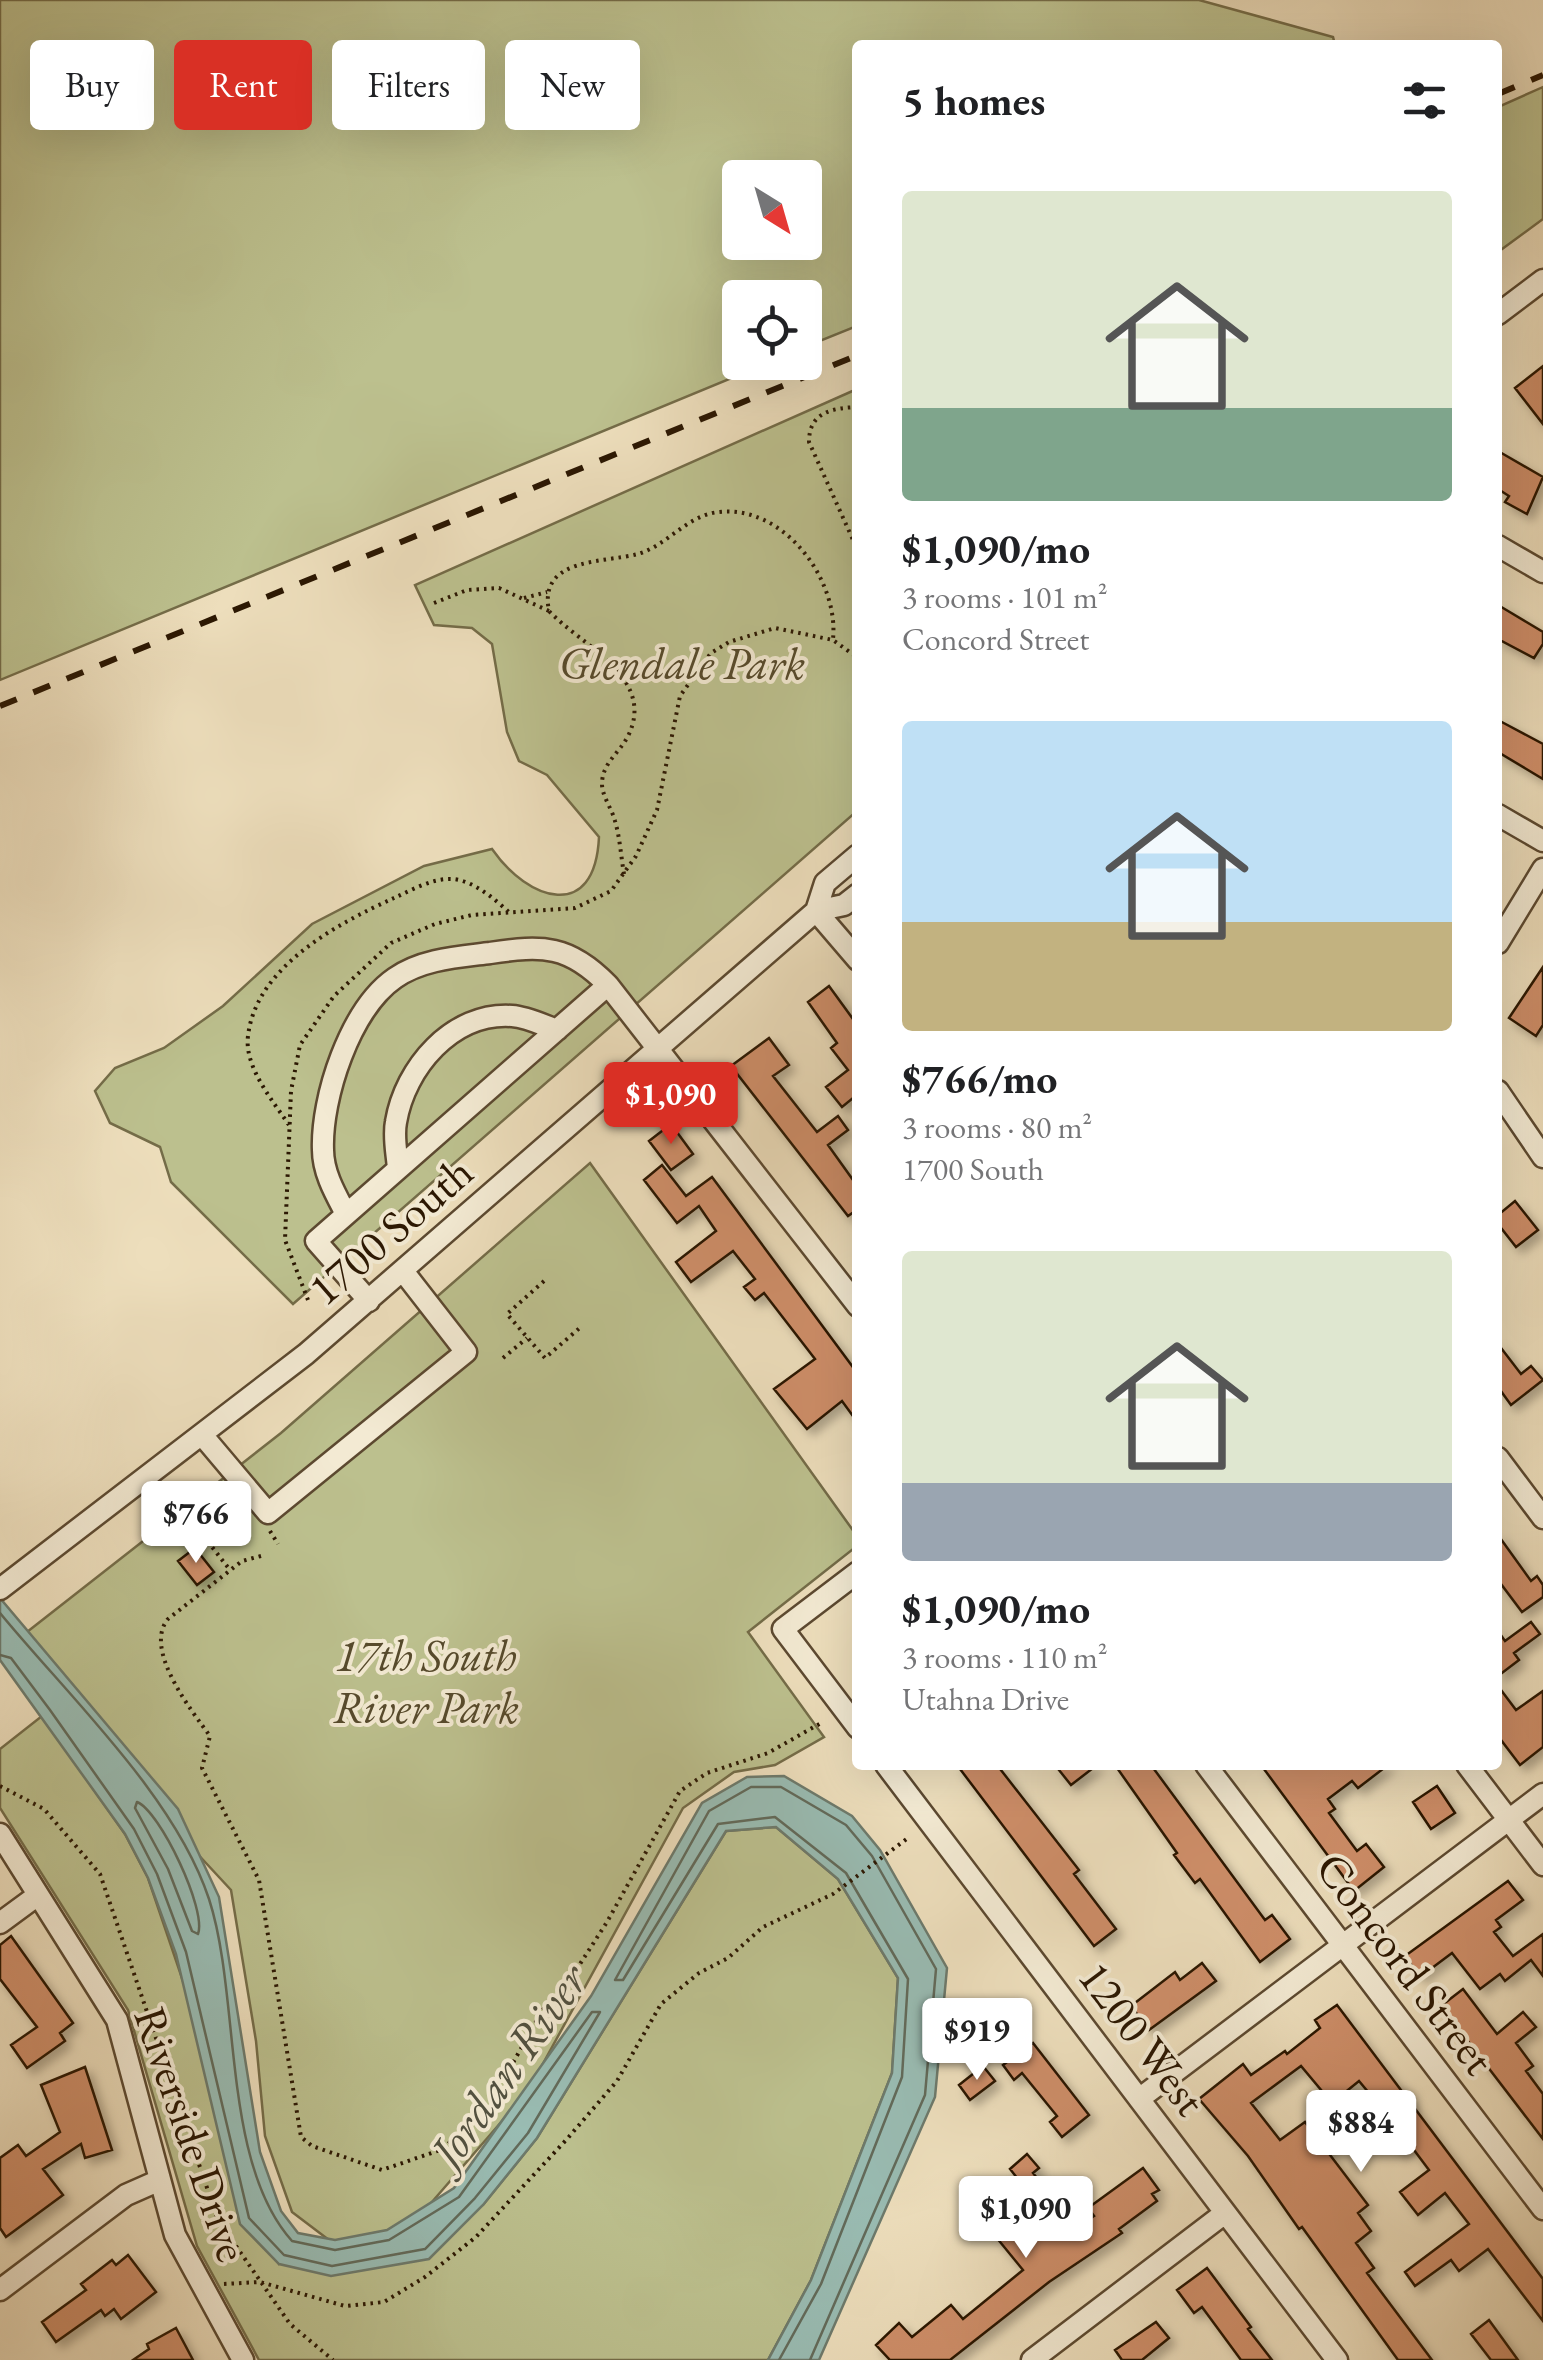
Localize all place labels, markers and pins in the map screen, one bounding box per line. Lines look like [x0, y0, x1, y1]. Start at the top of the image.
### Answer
pin: $1,090 [590, 1062, 752, 1147]
pin: $766 [137, 1481, 255, 1566]
pin: $919 [918, 1998, 1036, 2083]
pin: $884 [1302, 2090, 1420, 2175]
pin: $1,090 [945, 2176, 1107, 2261]

